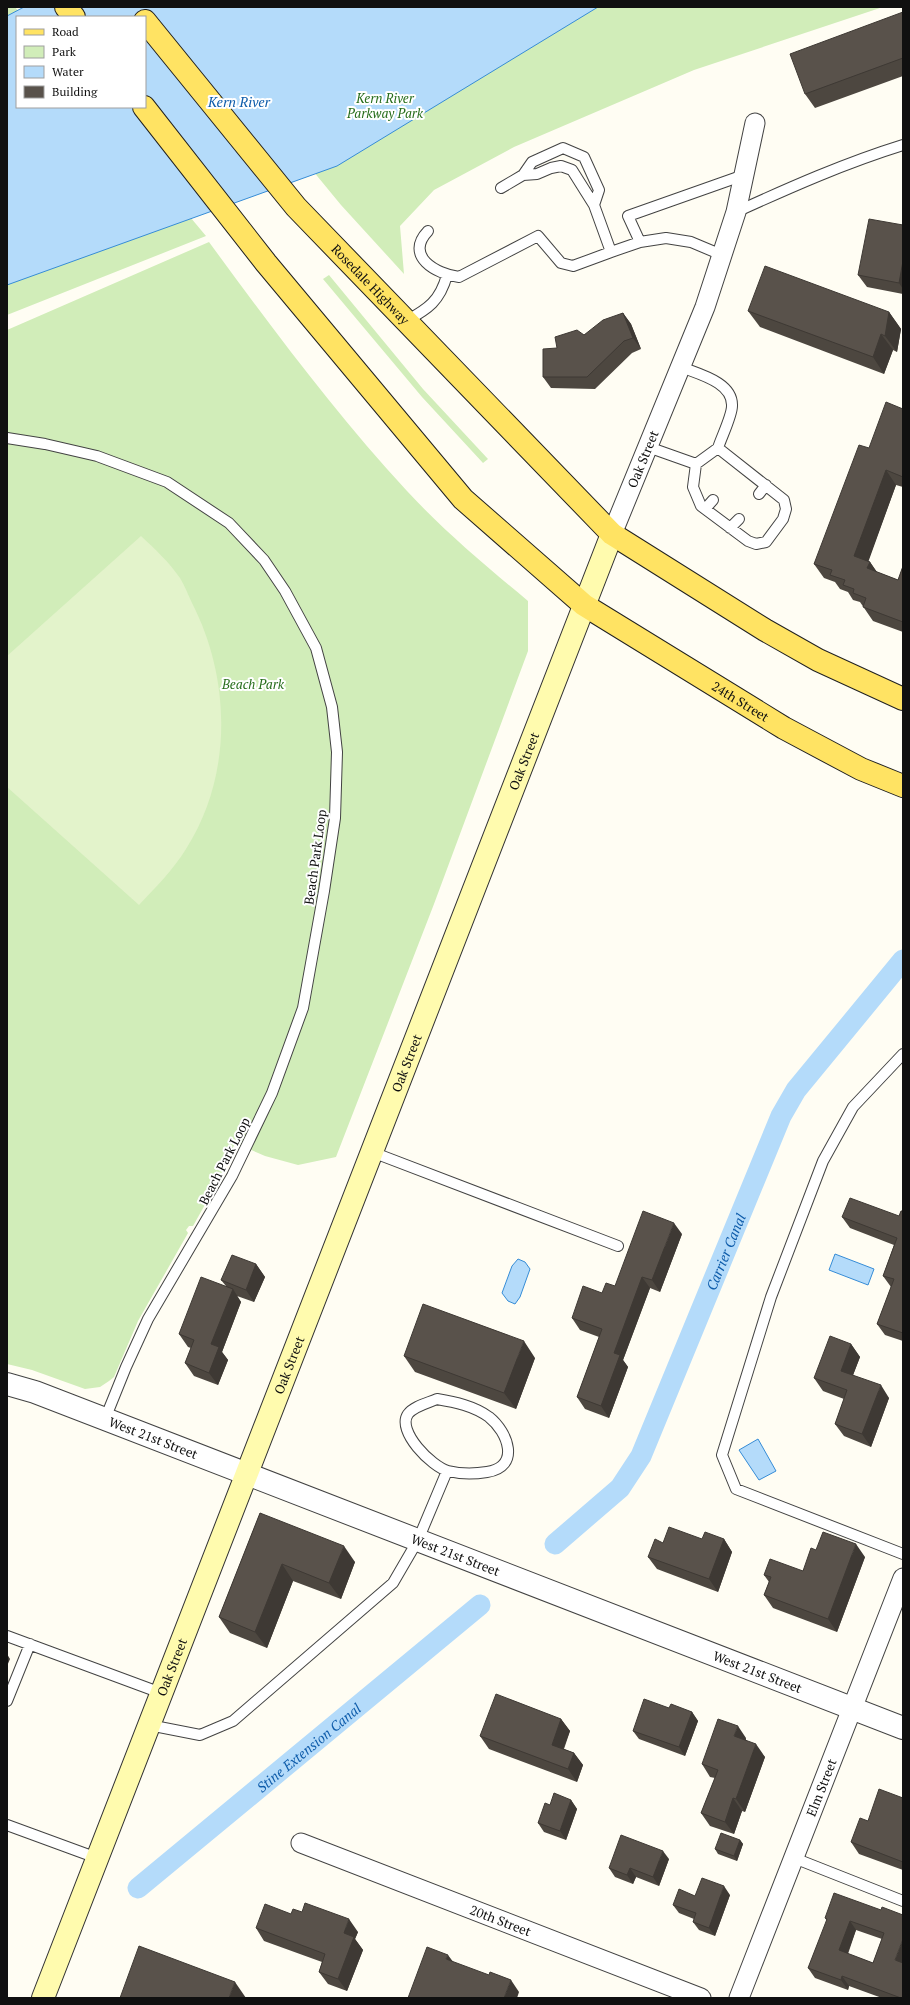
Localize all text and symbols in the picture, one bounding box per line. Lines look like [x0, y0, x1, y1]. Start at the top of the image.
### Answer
legend [16, 16, 146, 108]
text: Road [52, 24, 79, 39]
text: Park [52, 44, 77, 59]
text: Water [52, 64, 84, 79]
text: Building [52, 84, 98, 99]
park label: Kern River Parkway Park [346, 89, 424, 122]
water label: Kern River [207, 92, 271, 111]
street label: Rosedale Highway [328, 240, 414, 329]
street label: Oak Street [623, 427, 663, 491]
park label: Beach Park [221, 675, 285, 693]
street label: 24th Street [708, 677, 773, 726]
street label: Oak Street [504, 729, 543, 793]
street label: Beach Park Loop [299, 808, 331, 906]
street label: Oak Street [387, 1031, 426, 1095]
street label: Beach Park Loop [194, 1114, 254, 1208]
water label: Carrier Canal [701, 1210, 749, 1293]
street label: Oak Street [270, 1333, 308, 1397]
street label: West 21st Street [106, 1412, 200, 1463]
street label: West 21st Street [409, 1529, 503, 1580]
street label: Oak Street [152, 1635, 191, 1699]
street label: West 21st Street [711, 1646, 805, 1697]
water label: Stine Extension Canal [252, 1698, 364, 1796]
street label: Elm Street [802, 1756, 841, 1819]
street label: 20th Street [467, 1900, 534, 1940]

